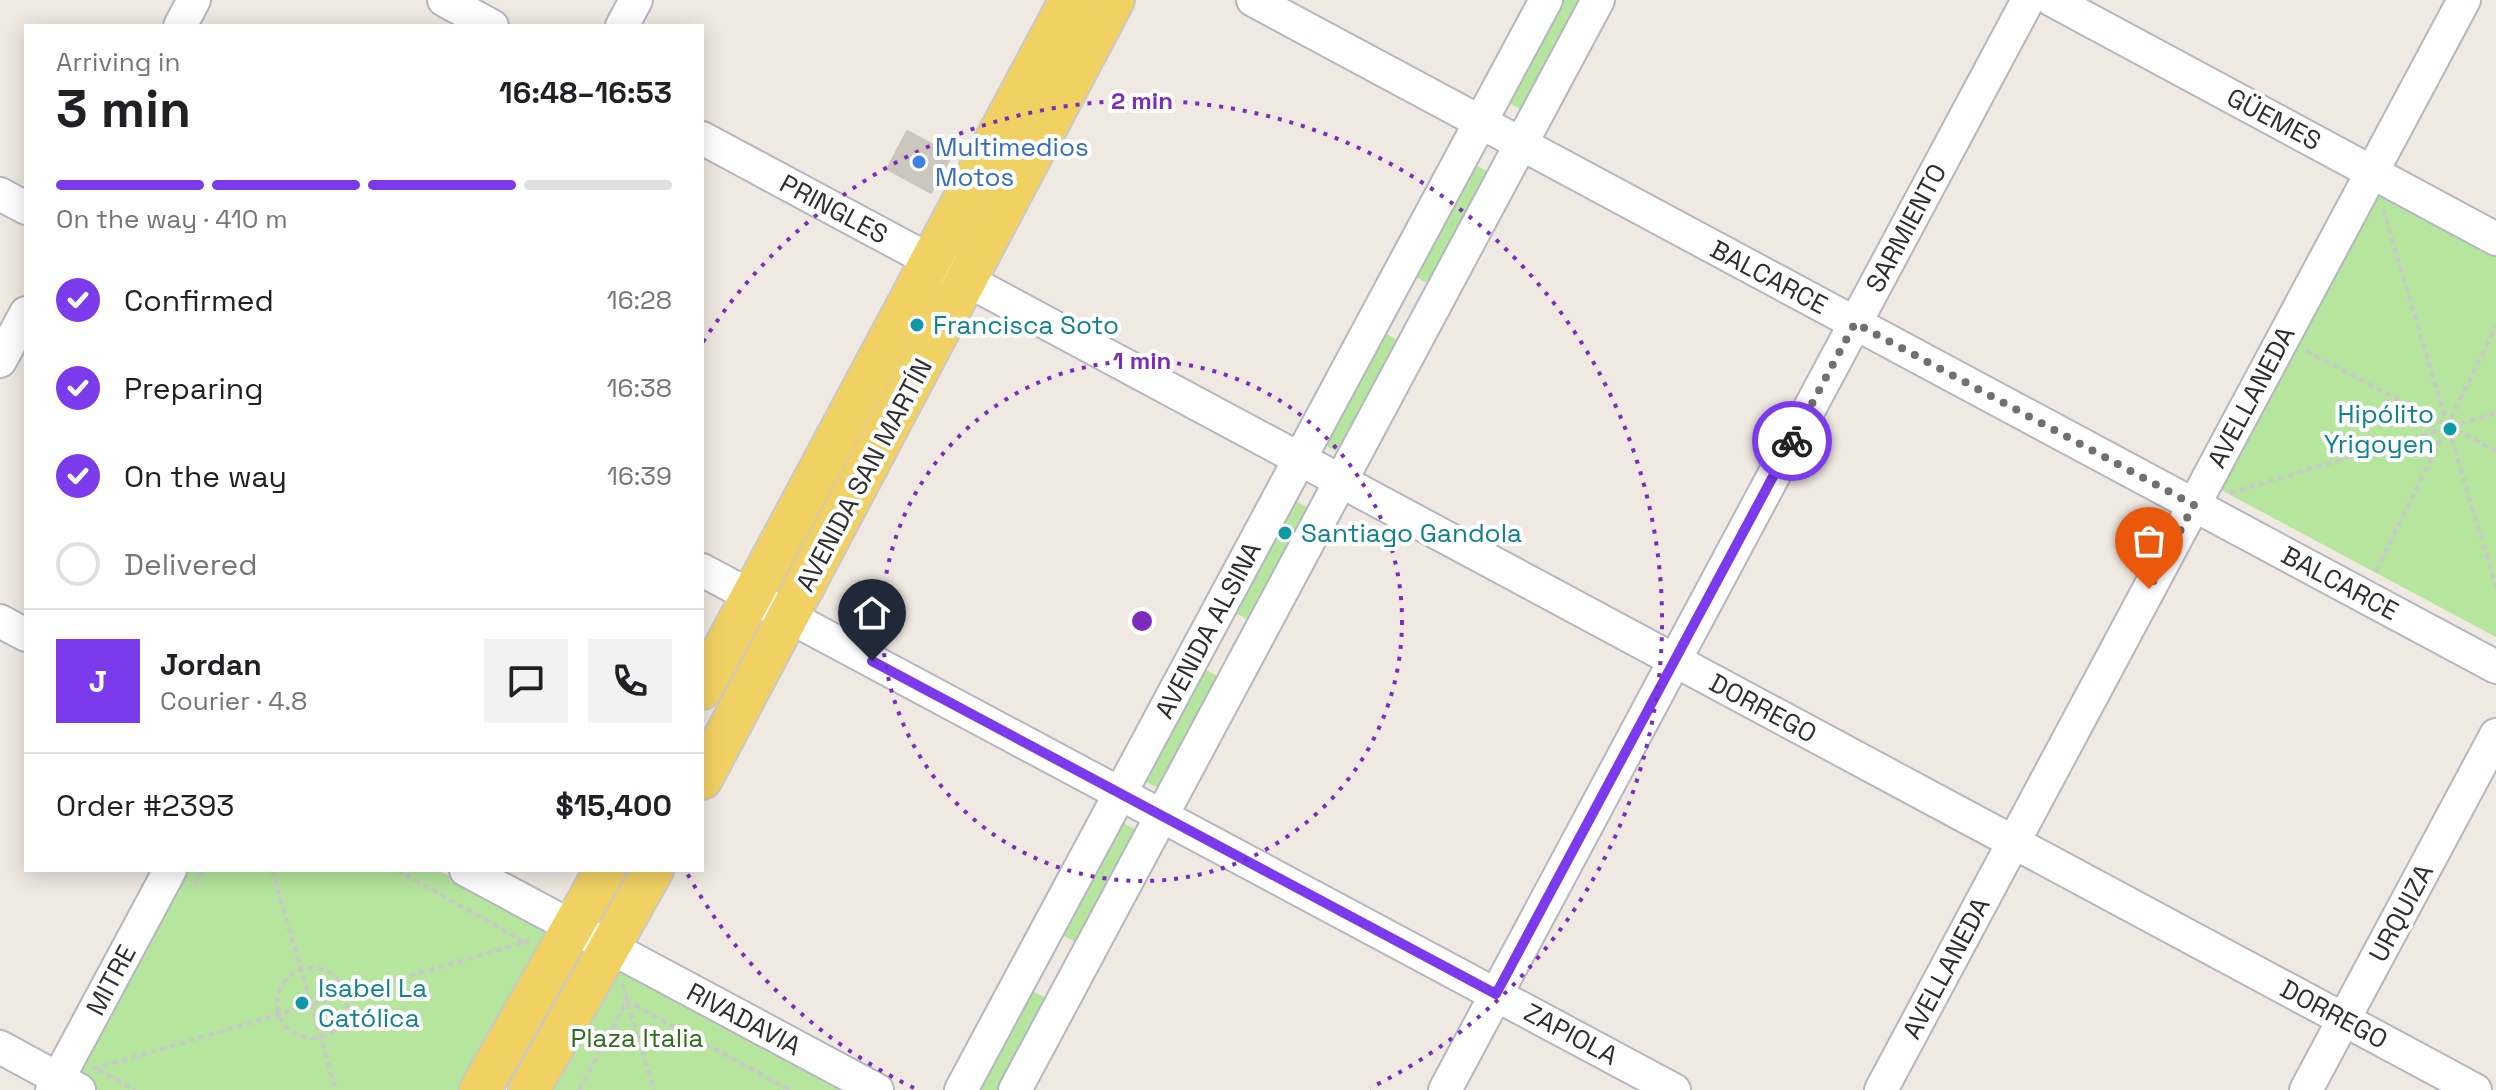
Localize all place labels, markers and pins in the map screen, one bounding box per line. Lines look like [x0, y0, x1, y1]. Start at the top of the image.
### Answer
place label: Multimedios Motos [935, 130, 1089, 194]
marker: Multimedios Motos [910, 153, 928, 171]
place label: Francisca Soto [933, 308, 1119, 342]
marker: Francisca Soto [908, 316, 926, 334]
place label: Hipólito Yrigoyen [2324, 397, 2434, 461]
marker: Hipólito Yrigoyen [2441, 420, 2459, 438]
pin [2115, 507, 2183, 589]
place label: Santiago Gandola [1301, 516, 1522, 550]
marker: Santiago Gandola [1276, 524, 1294, 542]
pin [838, 579, 906, 661]
centre of rings [1128, 607, 1156, 635]
place label: Isabel La Católica [318, 971, 427, 1035]
marker: Isabel La Católica [293, 994, 311, 1012]

